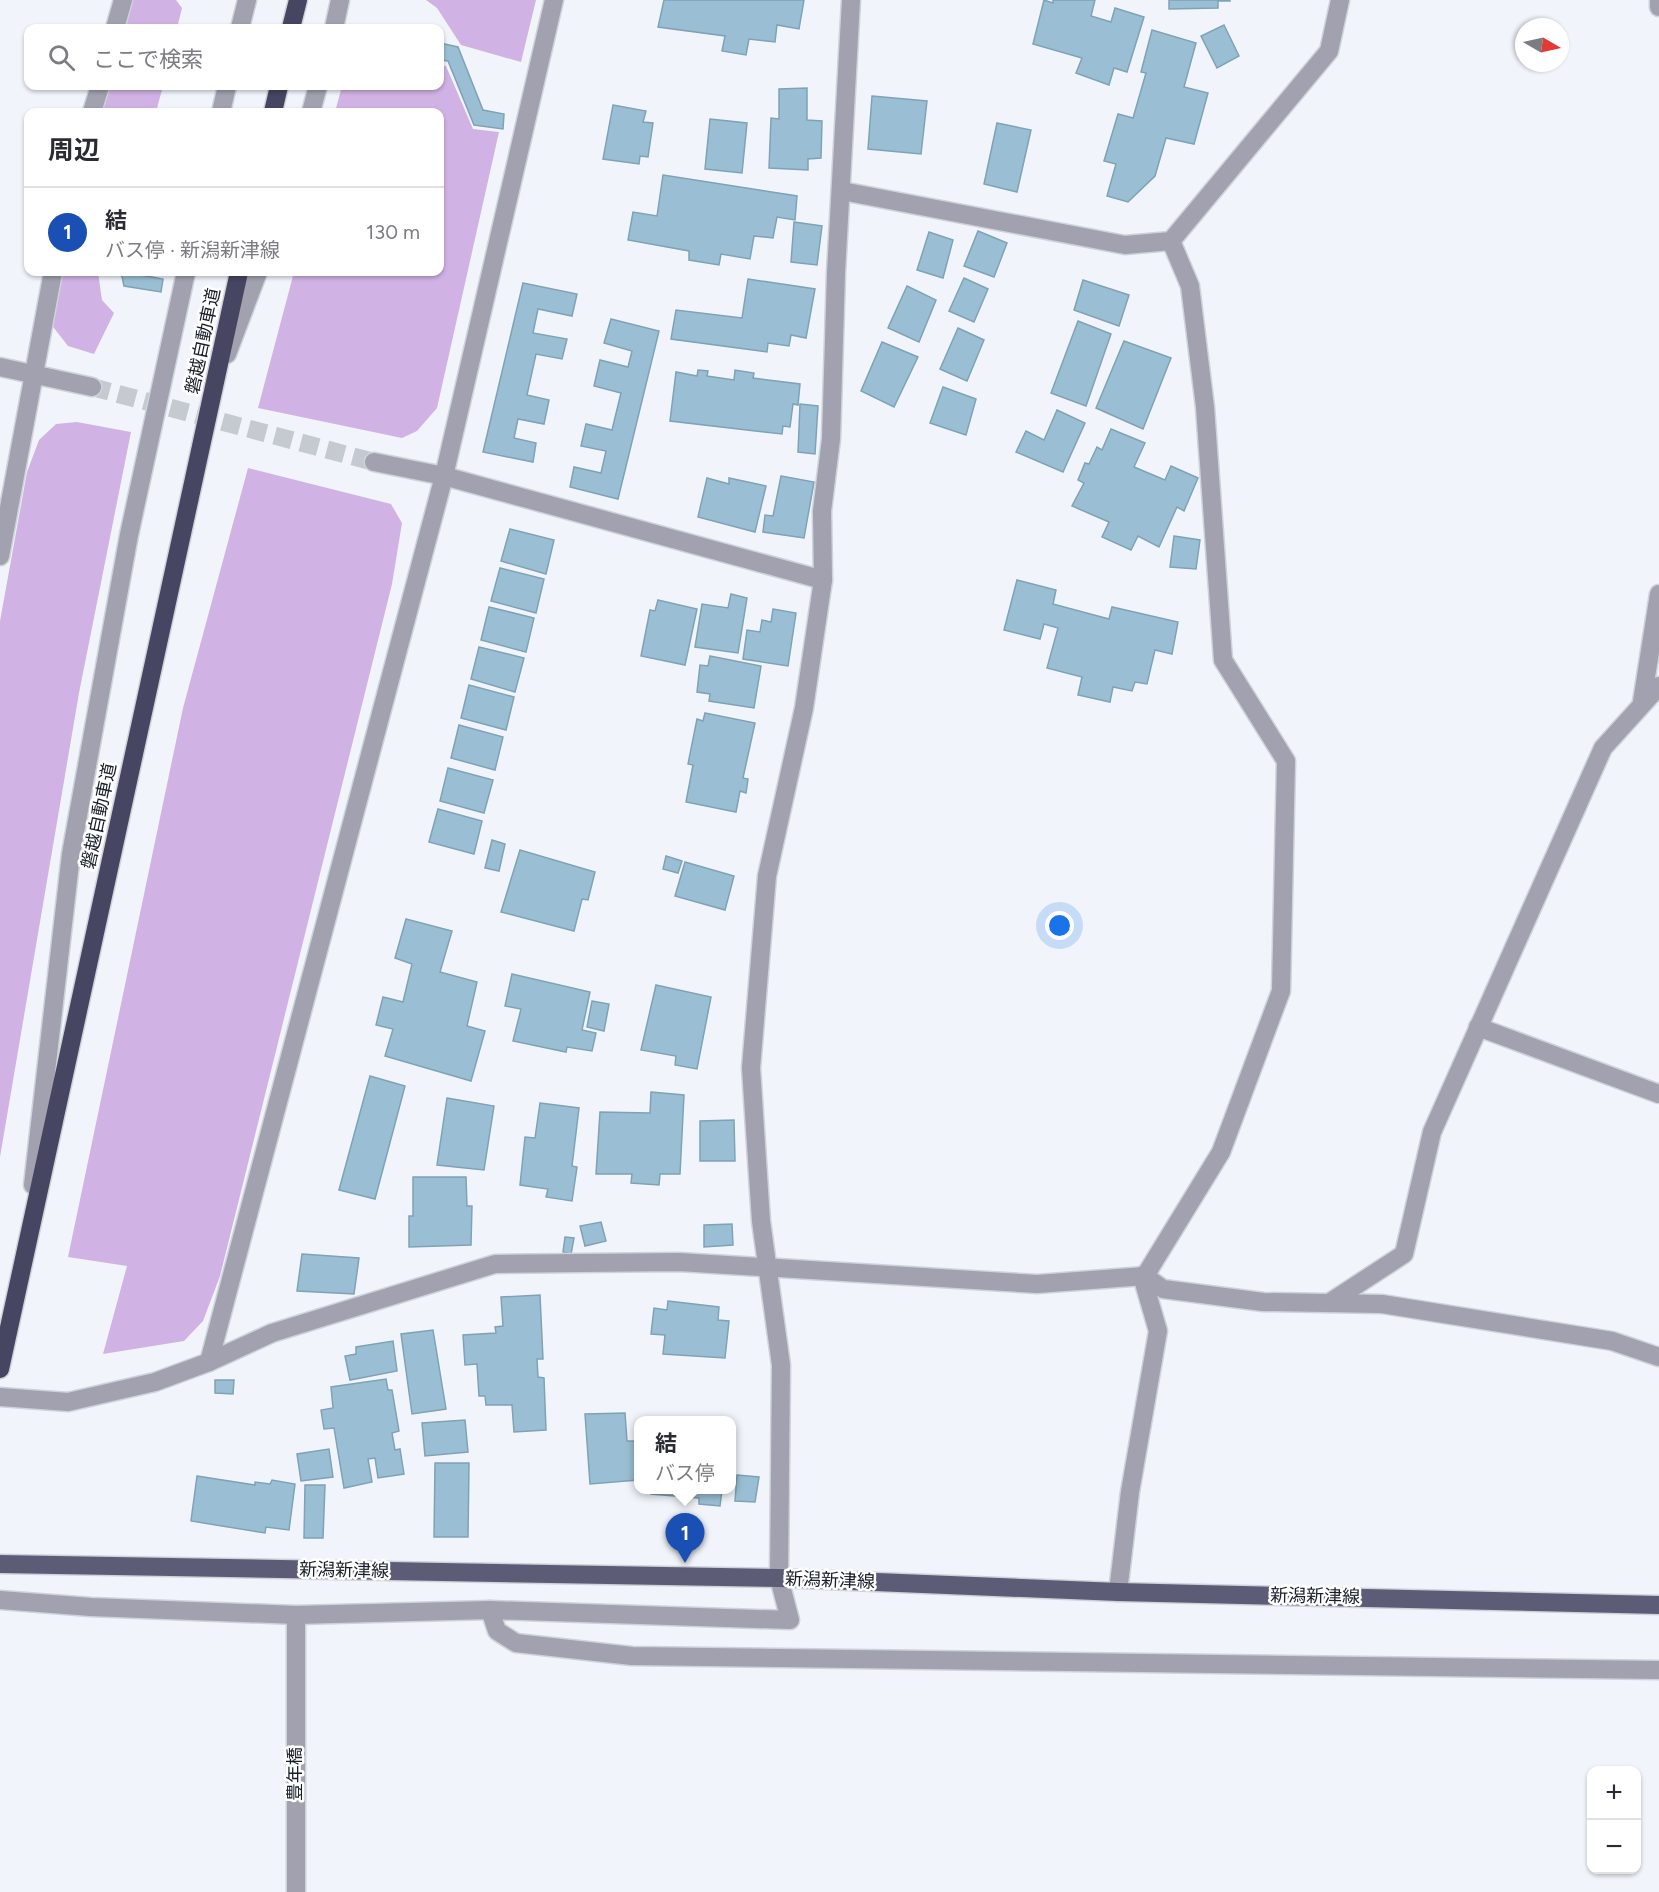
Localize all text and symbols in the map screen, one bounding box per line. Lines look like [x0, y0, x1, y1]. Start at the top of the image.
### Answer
north arrow [1515, 18, 1569, 72]
search box [24, 24, 444, 90]
icon: search [45, 41, 78, 74]
text: ここで検索 [93, 46, 203, 73]
text: 周辺 [48, 134, 100, 166]
text: 結 [105, 207, 127, 234]
text: 1 [63, 220, 72, 244]
text: 130 m [366, 220, 420, 244]
text: バス停 · 新潟新津線 [105, 238, 280, 262]
street label: 磐越自動車道 [181, 286, 225, 396]
street label: 磐越自動車道 [77, 761, 121, 871]
your location [1045, 911, 1074, 940]
popup [634, 1416, 736, 1494]
text: 結 [655, 1430, 677, 1457]
text: バス停 [655, 1461, 715, 1485]
pin: 1 [666, 1514, 704, 1563]
street label: 新潟新津線 [299, 1558, 389, 1582]
street label: 新潟新津線 [785, 1567, 875, 1593]
street label: 新潟新津線 [1270, 1584, 1360, 1608]
street label: 豊年橋 [284, 1747, 306, 1801]
map controls [1587, 1766, 1641, 1874]
button: + [1587, 1766, 1641, 1820]
button: − [1587, 1820, 1641, 1874]

